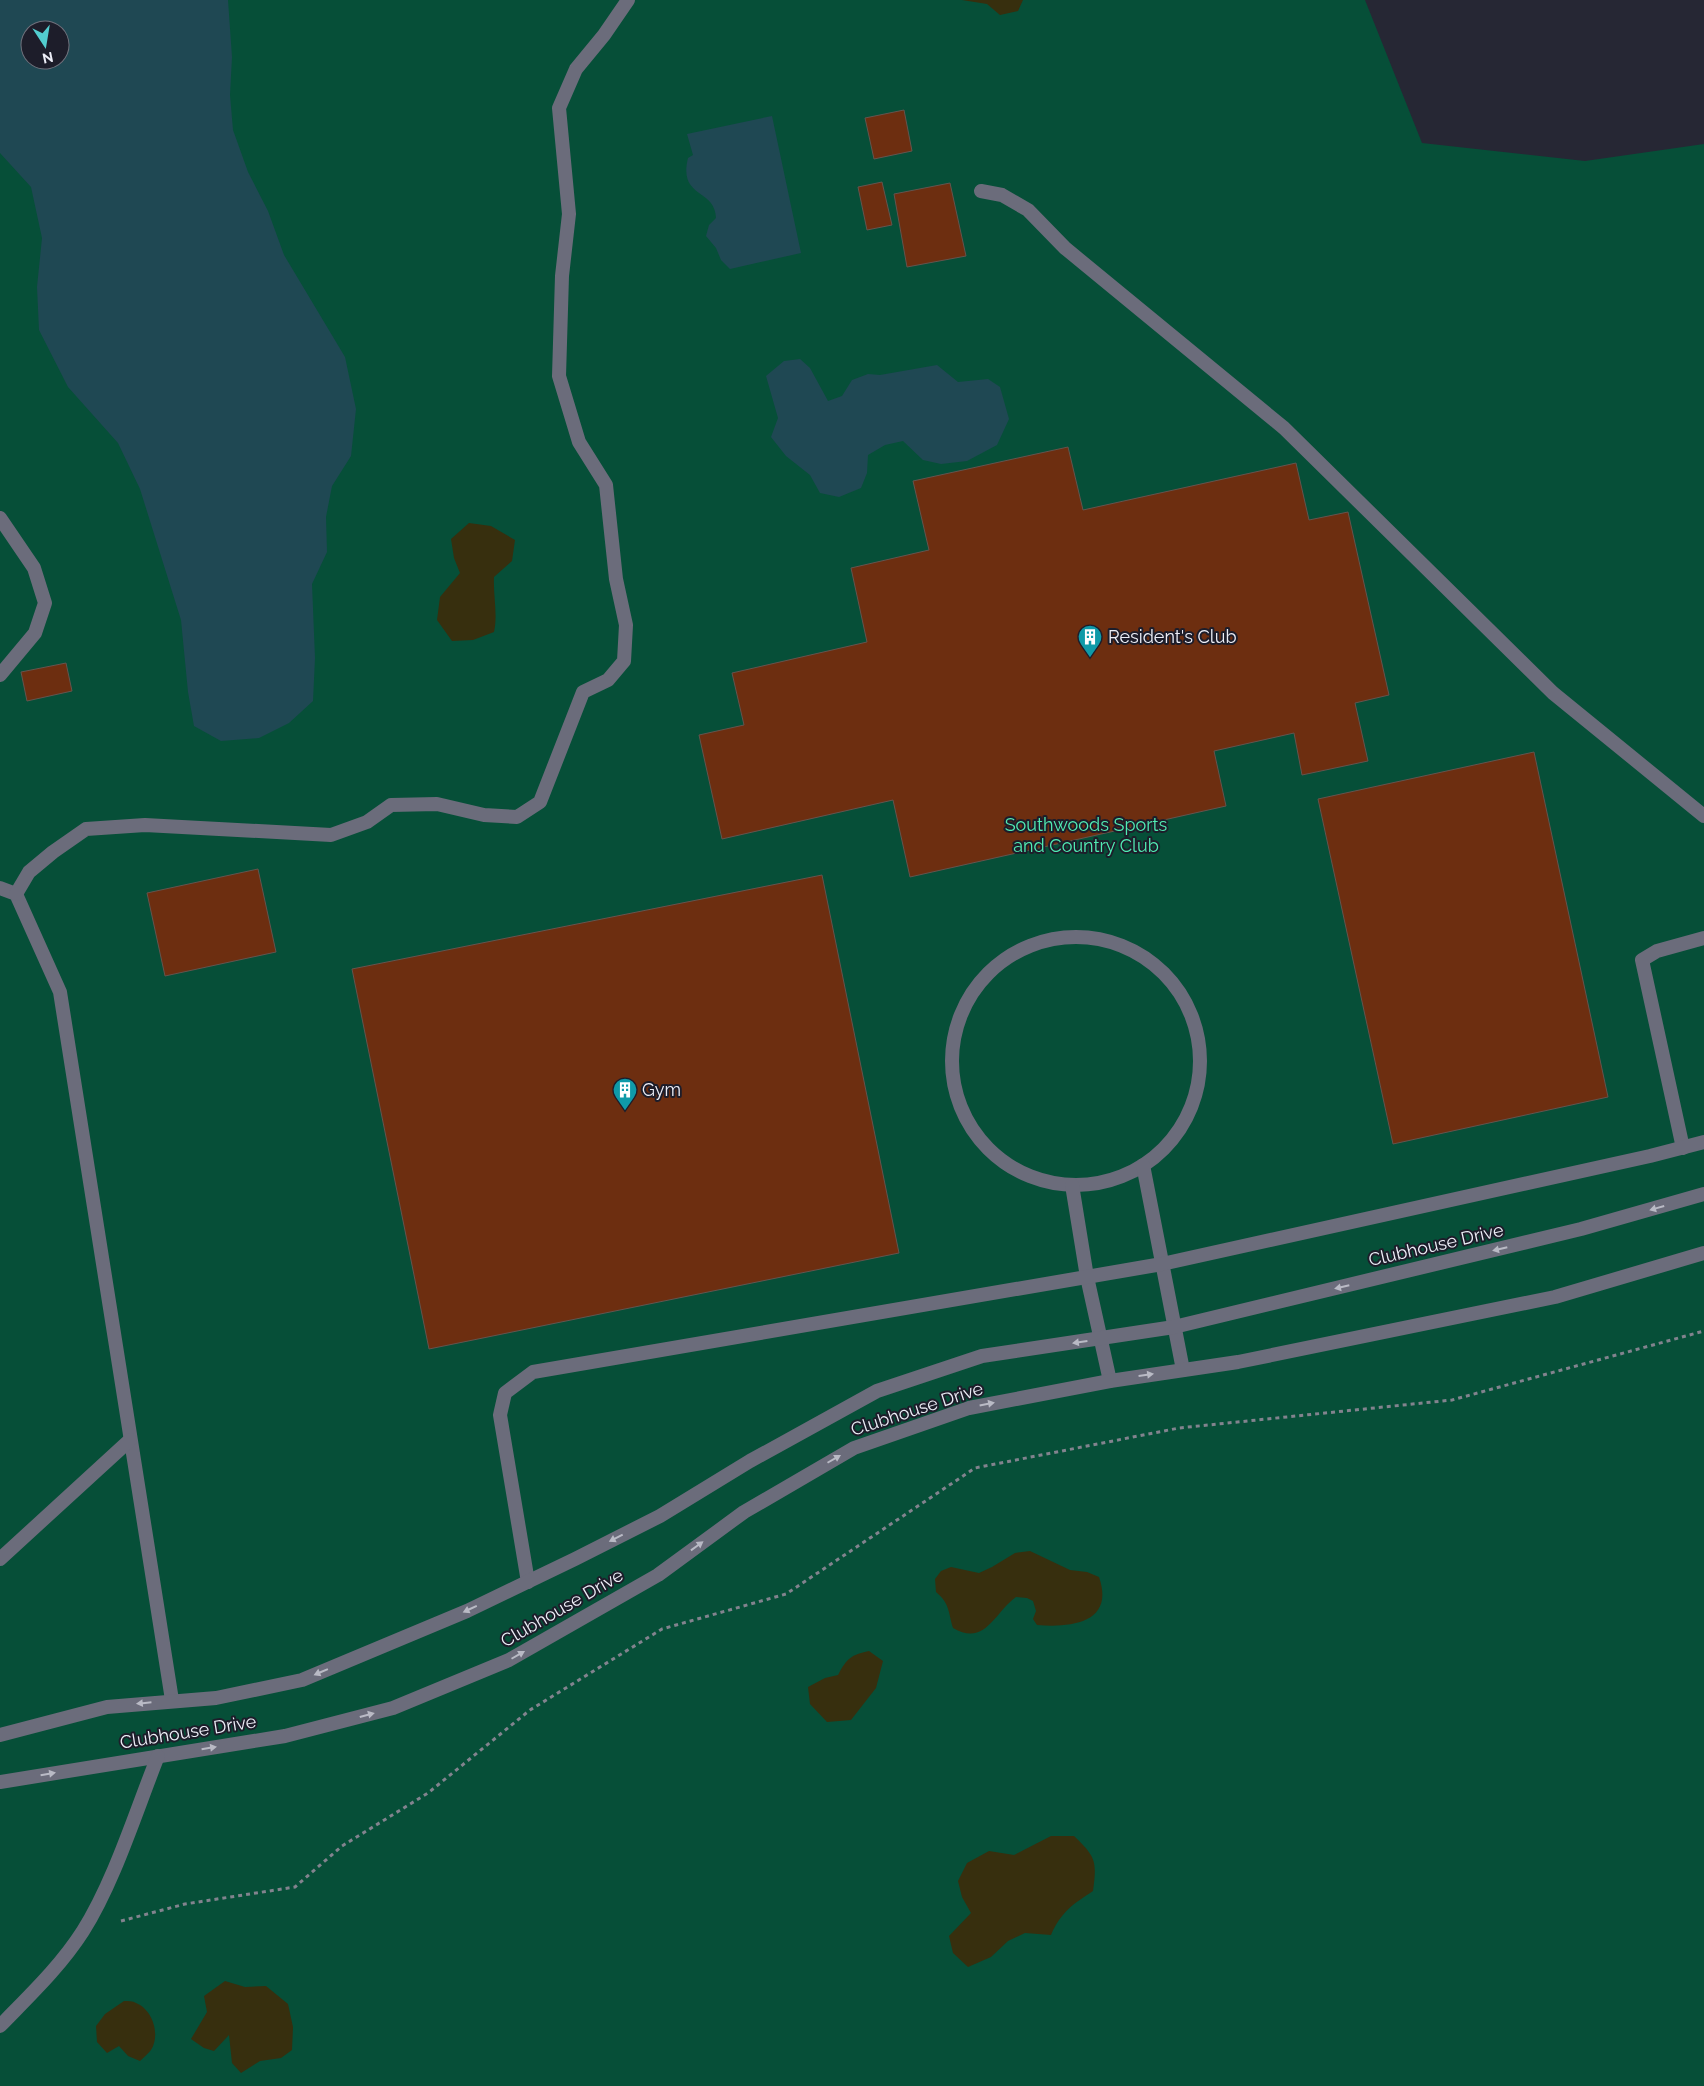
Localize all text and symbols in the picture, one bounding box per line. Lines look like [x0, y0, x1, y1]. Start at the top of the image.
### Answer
north arrow [20, 20, 70, 70]
text: N [41, 49, 55, 67]
building icon: Resident's Club [1077, 624, 1103, 658]
place label: Resident's Club [1108, 626, 1237, 647]
park label: Southwoods Sports and Country Club [1005, 814, 1168, 856]
building icon: Gym [612, 1077, 638, 1111]
place label: Gym [642, 1079, 681, 1100]
one-way arrow [1650, 1204, 1665, 1212]
street label: Clubhouse Drive [1366, 1219, 1506, 1270]
one-way arrow [1493, 1245, 1508, 1253]
one-way arrow [1335, 1283, 1350, 1291]
one-way arrow [1072, 1338, 1088, 1346]
one-way arrow [1139, 1371, 1155, 1379]
street label: Clubhouse Drive [848, 1377, 986, 1440]
one-way arrow [979, 1400, 995, 1408]
one-way arrow [828, 1455, 841, 1464]
one-way arrow [609, 1534, 624, 1542]
one-way arrow [690, 1541, 703, 1552]
street label: Clubhouse Drive [497, 1564, 627, 1651]
one-way arrow [463, 1606, 477, 1614]
one-way arrow [511, 1651, 525, 1659]
one-way arrow [313, 1669, 328, 1677]
one-way arrow [136, 1699, 152, 1707]
street label: Clubhouse Drive [118, 1710, 258, 1753]
one-way arrow [360, 1711, 375, 1719]
one-way arrow [201, 1744, 217, 1752]
one-way arrow [40, 1769, 56, 1777]

